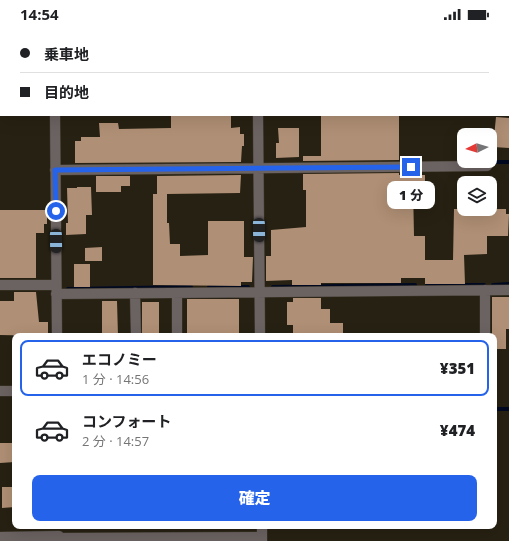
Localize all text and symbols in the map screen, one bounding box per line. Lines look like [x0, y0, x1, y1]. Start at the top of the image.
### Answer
text: 14:54 [20, 4, 59, 24]
text: 乗車地 [44, 44, 89, 64]
text: 目的地 [44, 82, 89, 102]
north arrow [457, 128, 497, 168]
map controls [457, 128, 497, 216]
route end [402, 158, 420, 176]
button: layers [457, 176, 497, 216]
callout: 1 分 [387, 181, 435, 209]
text: 1 分 [399, 186, 423, 204]
route start [47, 202, 65, 220]
car [253, 218, 265, 242]
car [50, 229, 62, 253]
text: エコノミー [82, 349, 157, 369]
icon: car [34, 350, 70, 386]
text: ¥351 [440, 358, 475, 378]
text: 1 分 · 14:56 [82, 370, 149, 388]
text: コンフォート [82, 411, 172, 431]
icon: car [34, 412, 70, 448]
text: ¥474 [440, 420, 475, 440]
text: 2 分 · 14:57 [82, 432, 149, 450]
button: 確定 [32, 475, 477, 521]

